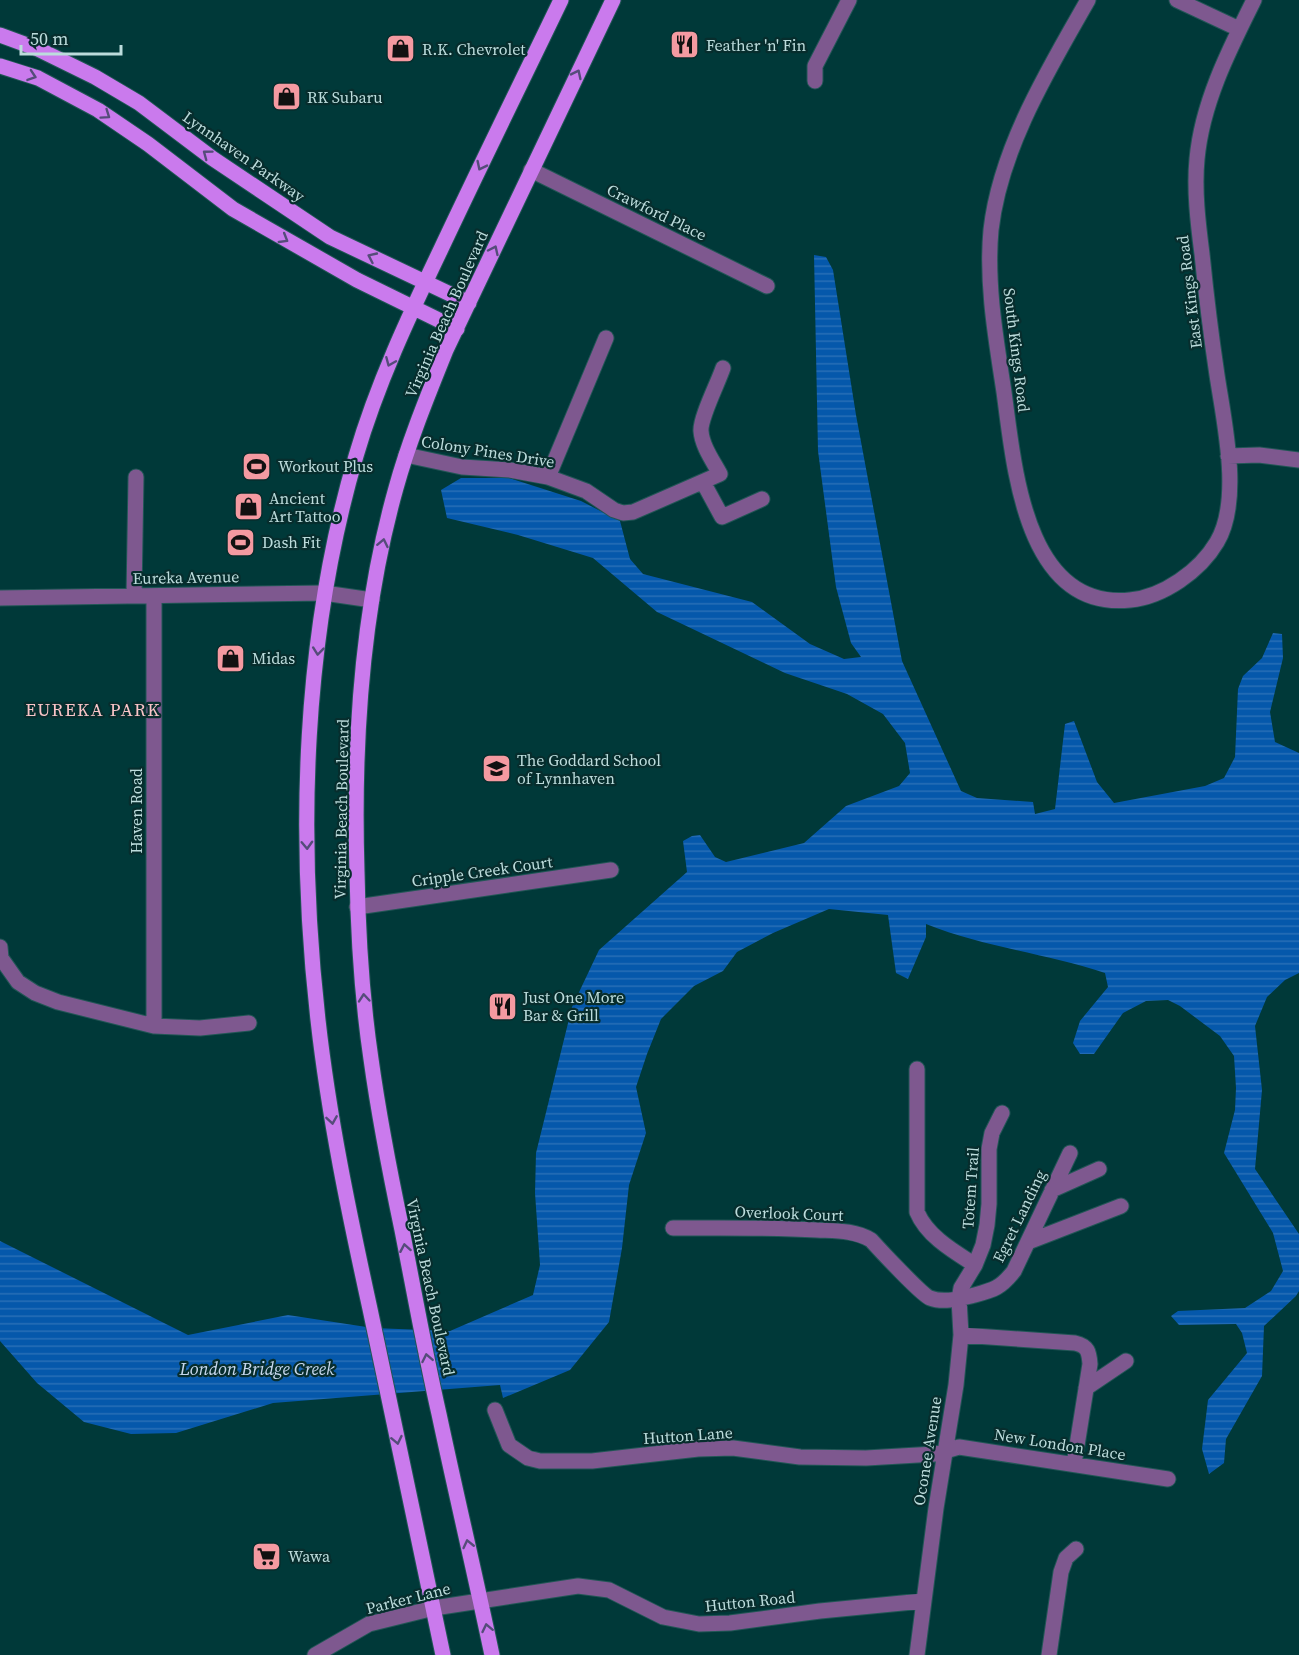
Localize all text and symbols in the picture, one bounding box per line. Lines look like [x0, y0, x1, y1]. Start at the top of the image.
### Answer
scale bar [21, 18, 122, 56]
text: 50 m [30, 26, 68, 51]
restaurant icon: Feather 'n' Fin [669, 29, 701, 61]
shop icon: R.K. Chevrolet [385, 33, 417, 65]
place label: Feather 'n' Fin [706, 34, 806, 56]
place label: R.K. Chevrolet [422, 38, 526, 60]
one-way arrow [26, 69, 37, 82]
one-way arrow [570, 69, 582, 80]
shop icon: RK Subaru [270, 81, 302, 113]
place label: RK Subaru [307, 86, 383, 108]
street label: Lynnhaven Parkway [179, 106, 310, 207]
one-way arrow [99, 108, 110, 119]
one-way arrow [203, 151, 214, 162]
one-way arrow [477, 159, 488, 170]
street label: Crawford Place [603, 178, 711, 246]
street label: Virginia Beach Boulevard [399, 227, 493, 401]
one-way arrow [278, 232, 288, 244]
street label: East Kings Road [1171, 234, 1207, 350]
one-way arrow [486, 245, 498, 256]
one-way arrow [368, 253, 379, 265]
street label: South Kings Road [998, 287, 1036, 413]
one-way arrow [385, 355, 397, 366]
street label: Colony Pines Drive [420, 430, 556, 472]
sports icon: Workout Plus [241, 450, 273, 482]
place label: Workout Plus [278, 455, 373, 477]
place label: Ancient Art Tattoo [269, 487, 341, 527]
shop icon: Ancient Art Tattoo [232, 491, 264, 523]
sports icon: Dash Fit [225, 526, 257, 558]
place label: Dash Fit [262, 531, 321, 553]
one-way arrow [376, 538, 389, 548]
street label: Eureka Avenue [133, 565, 239, 589]
shop icon: Midas [215, 642, 247, 674]
one-way arrow [312, 646, 325, 655]
place label: Midas [252, 647, 295, 669]
district label: EUREKA PARK [25, 697, 161, 722]
street label: Virginia Beach Boulevard [328, 719, 354, 899]
place label: The Goddard School of Lynnhaven [517, 749, 661, 789]
school or university icon: The Goddard School of Lynnhaven [480, 753, 512, 785]
street label: Haven Road [125, 768, 147, 854]
one-way arrow [301, 841, 314, 850]
street label: Cripple Creek Court [410, 850, 555, 892]
place label: Just One More Bar & Grill [522, 986, 624, 1026]
restaurant icon: Just One More Bar & Grill [486, 990, 518, 1022]
one-way arrow [358, 993, 371, 1002]
one-way arrow [325, 1114, 338, 1124]
street label: Totem Trail [956, 1146, 984, 1230]
street label: Egret Landing [987, 1166, 1051, 1266]
street label: Virginia Beach Boulevard [401, 1196, 461, 1378]
street label: Overlook Court [734, 1200, 845, 1226]
one-way arrow [399, 1243, 412, 1253]
one-way arrow [421, 1353, 434, 1363]
water label: London Bridge Creek [178, 1356, 335, 1381]
street label: Oconee Avenue [908, 1395, 946, 1507]
street label: Hutton Lane [642, 1421, 734, 1449]
street label: New London Place [993, 1423, 1127, 1465]
one-way arrow [390, 1435, 403, 1445]
one-way arrow [462, 1539, 475, 1549]
supermarket icon: Wawa [251, 1540, 283, 1572]
place label: Wawa [288, 1545, 331, 1567]
street label: Parker Lane [363, 1577, 453, 1619]
street label: Hutton Road [704, 1585, 796, 1617]
one-way arrow [481, 1623, 494, 1633]

